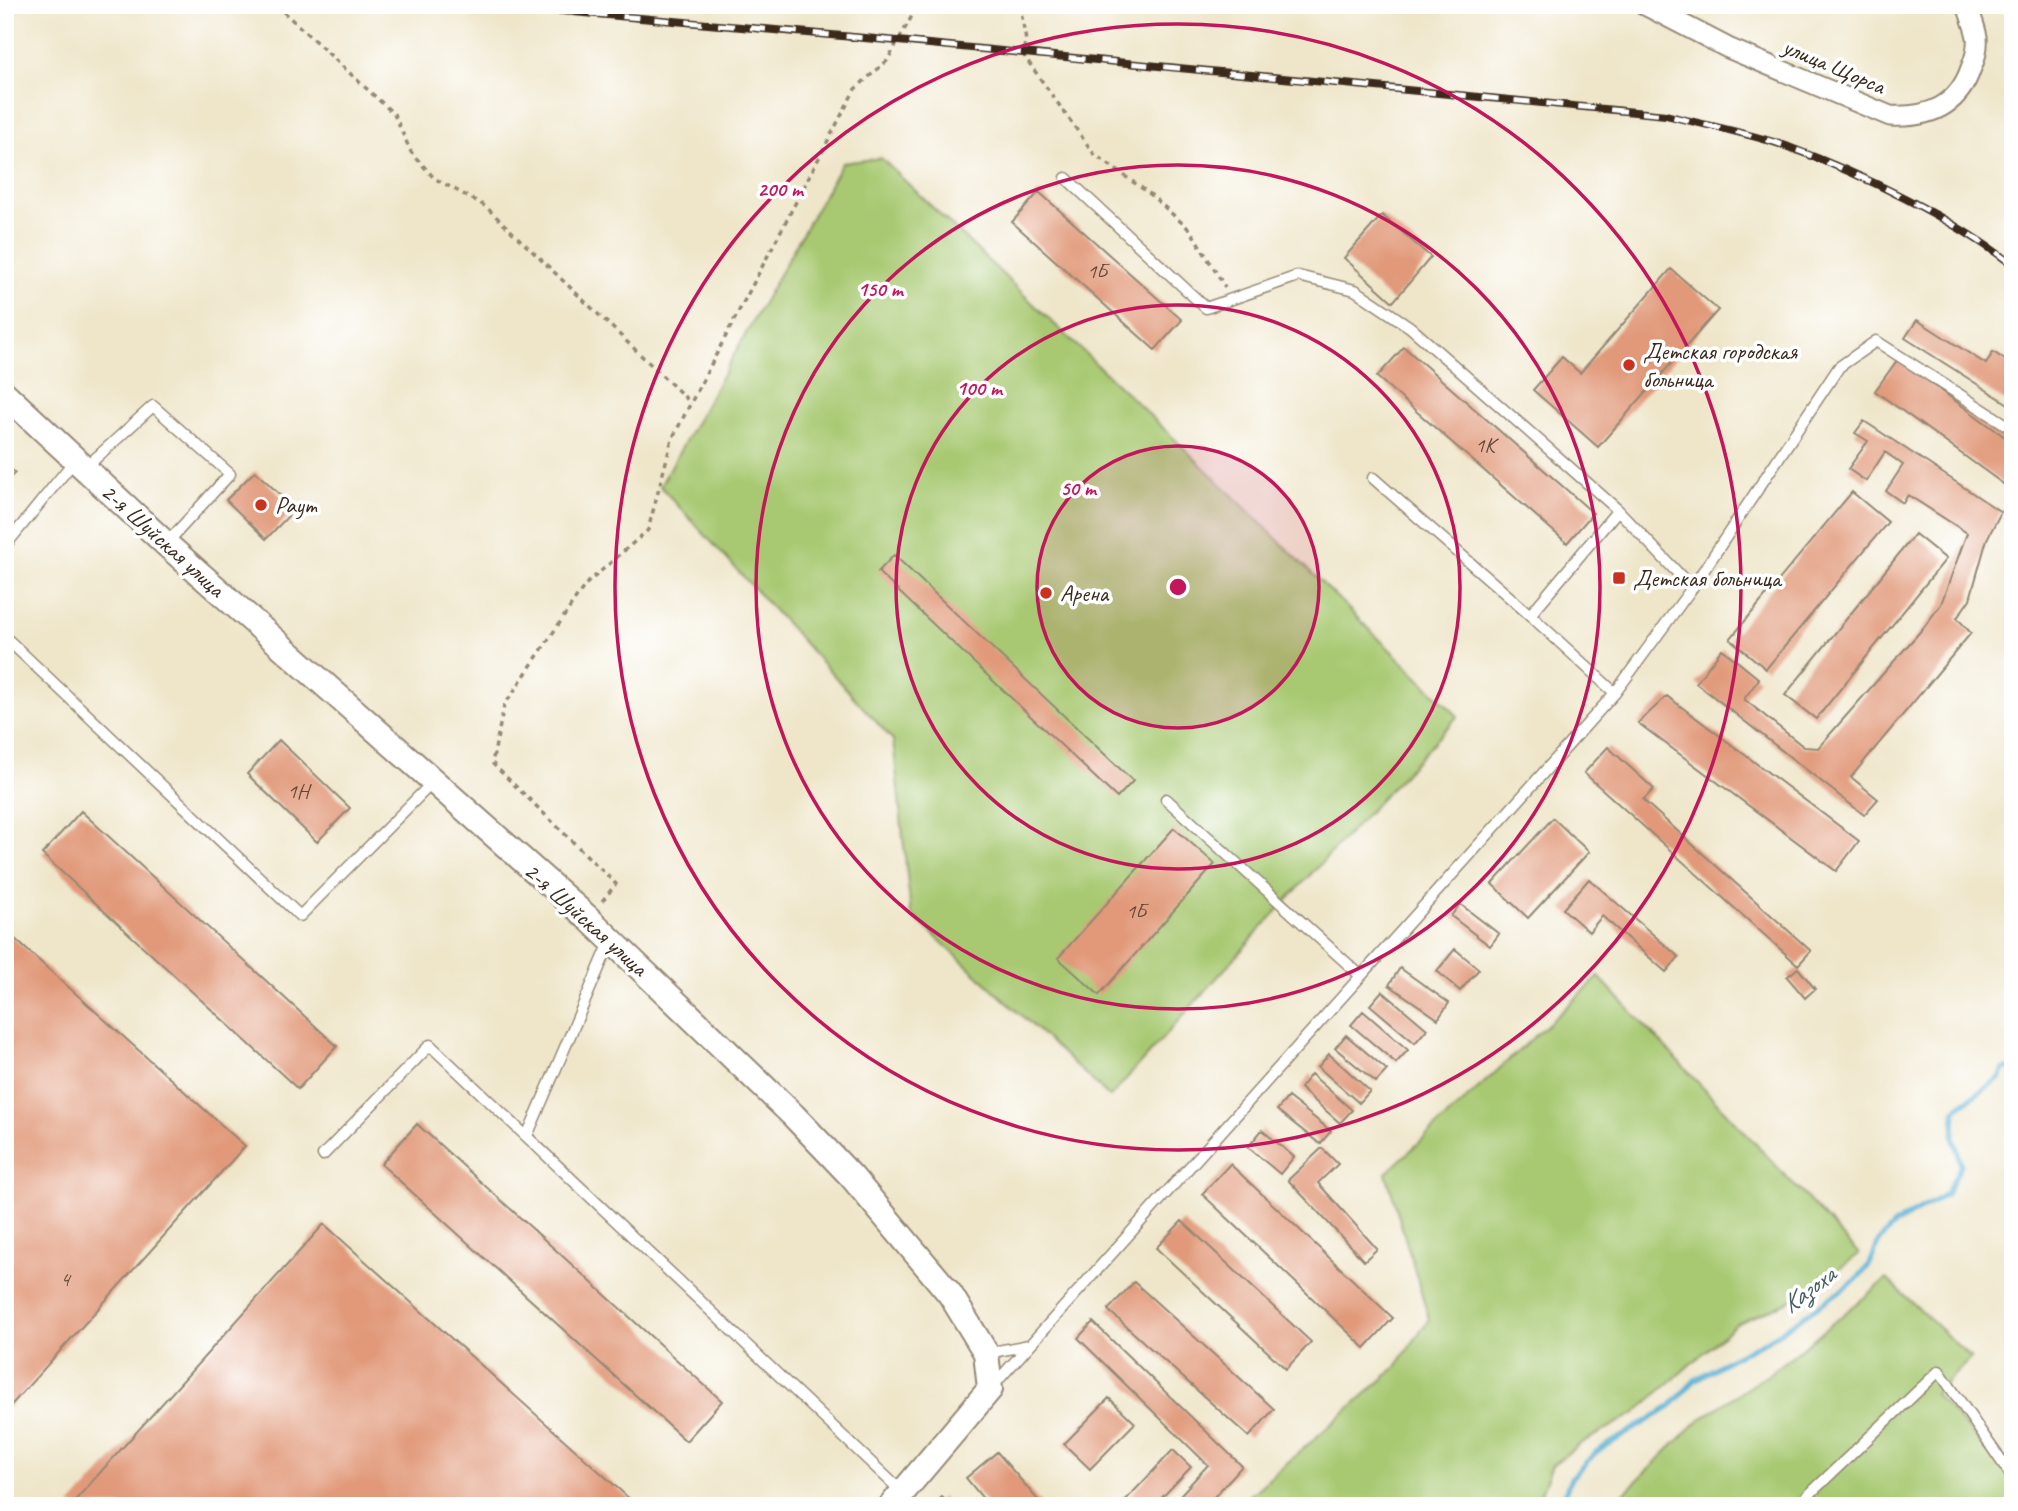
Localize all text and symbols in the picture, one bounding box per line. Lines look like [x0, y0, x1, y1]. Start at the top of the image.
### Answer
street label: улица Щорса [1777, 30, 1891, 101]
text: 200 m [757, 176, 805, 202]
house number: 1Б [1087, 258, 1110, 284]
text: 150 m [857, 276, 905, 302]
place label: Детская городская больница [1643, 336, 1798, 394]
marker: Детская городская больница [1621, 357, 1637, 373]
text: 100 m [956, 375, 1004, 401]
house number: 1К [1475, 432, 1499, 458]
text: 50 m [1060, 475, 1098, 501]
street label: 2-я Шуйская улица [95, 477, 232, 604]
place label: Раут [275, 490, 318, 520]
marker: Раут [253, 497, 269, 513]
place label: Детская больница [1633, 563, 1783, 593]
marker: Детская больница [1611, 570, 1627, 586]
centre of rings [1166, 575, 1190, 599]
place label: Арена [1060, 578, 1110, 608]
marker: Арена [1038, 585, 1054, 601]
house number: 1Н [287, 778, 312, 804]
street label: 2-я Шуйская улица [518, 856, 655, 983]
house number: 1Б [1126, 898, 1149, 924]
water label: Казоха [1775, 1256, 1845, 1320]
house number: 4 [60, 1266, 72, 1292]

